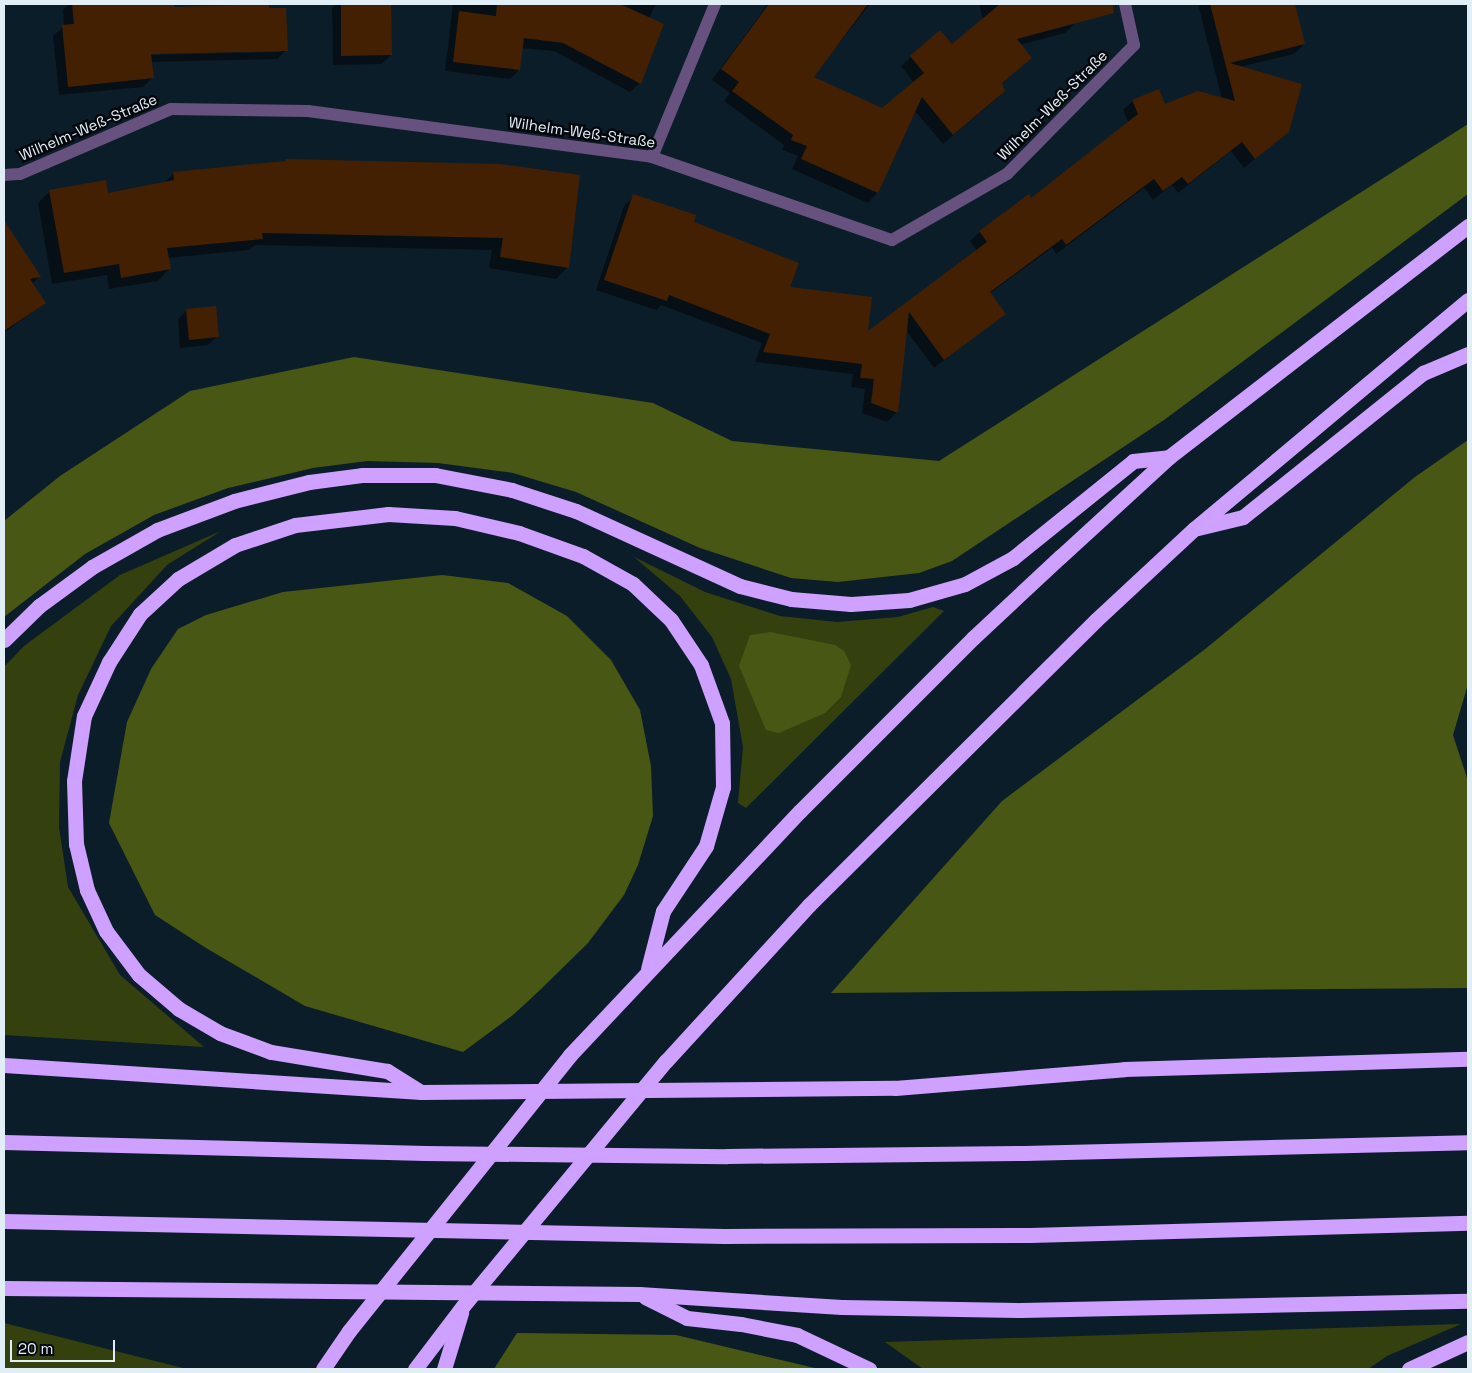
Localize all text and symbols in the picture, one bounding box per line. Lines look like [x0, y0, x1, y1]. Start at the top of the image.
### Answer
street label: Wilhelm-Weß-Straße [993, 46, 1111, 164]
street label: Wilhelm-Weß-Straße [16, 90, 160, 164]
street label: Wilhelm-Weß-Straße [507, 113, 657, 151]
scale bar [12, 1330, 118, 1362]
text: 20 m [18, 1339, 53, 1358]

